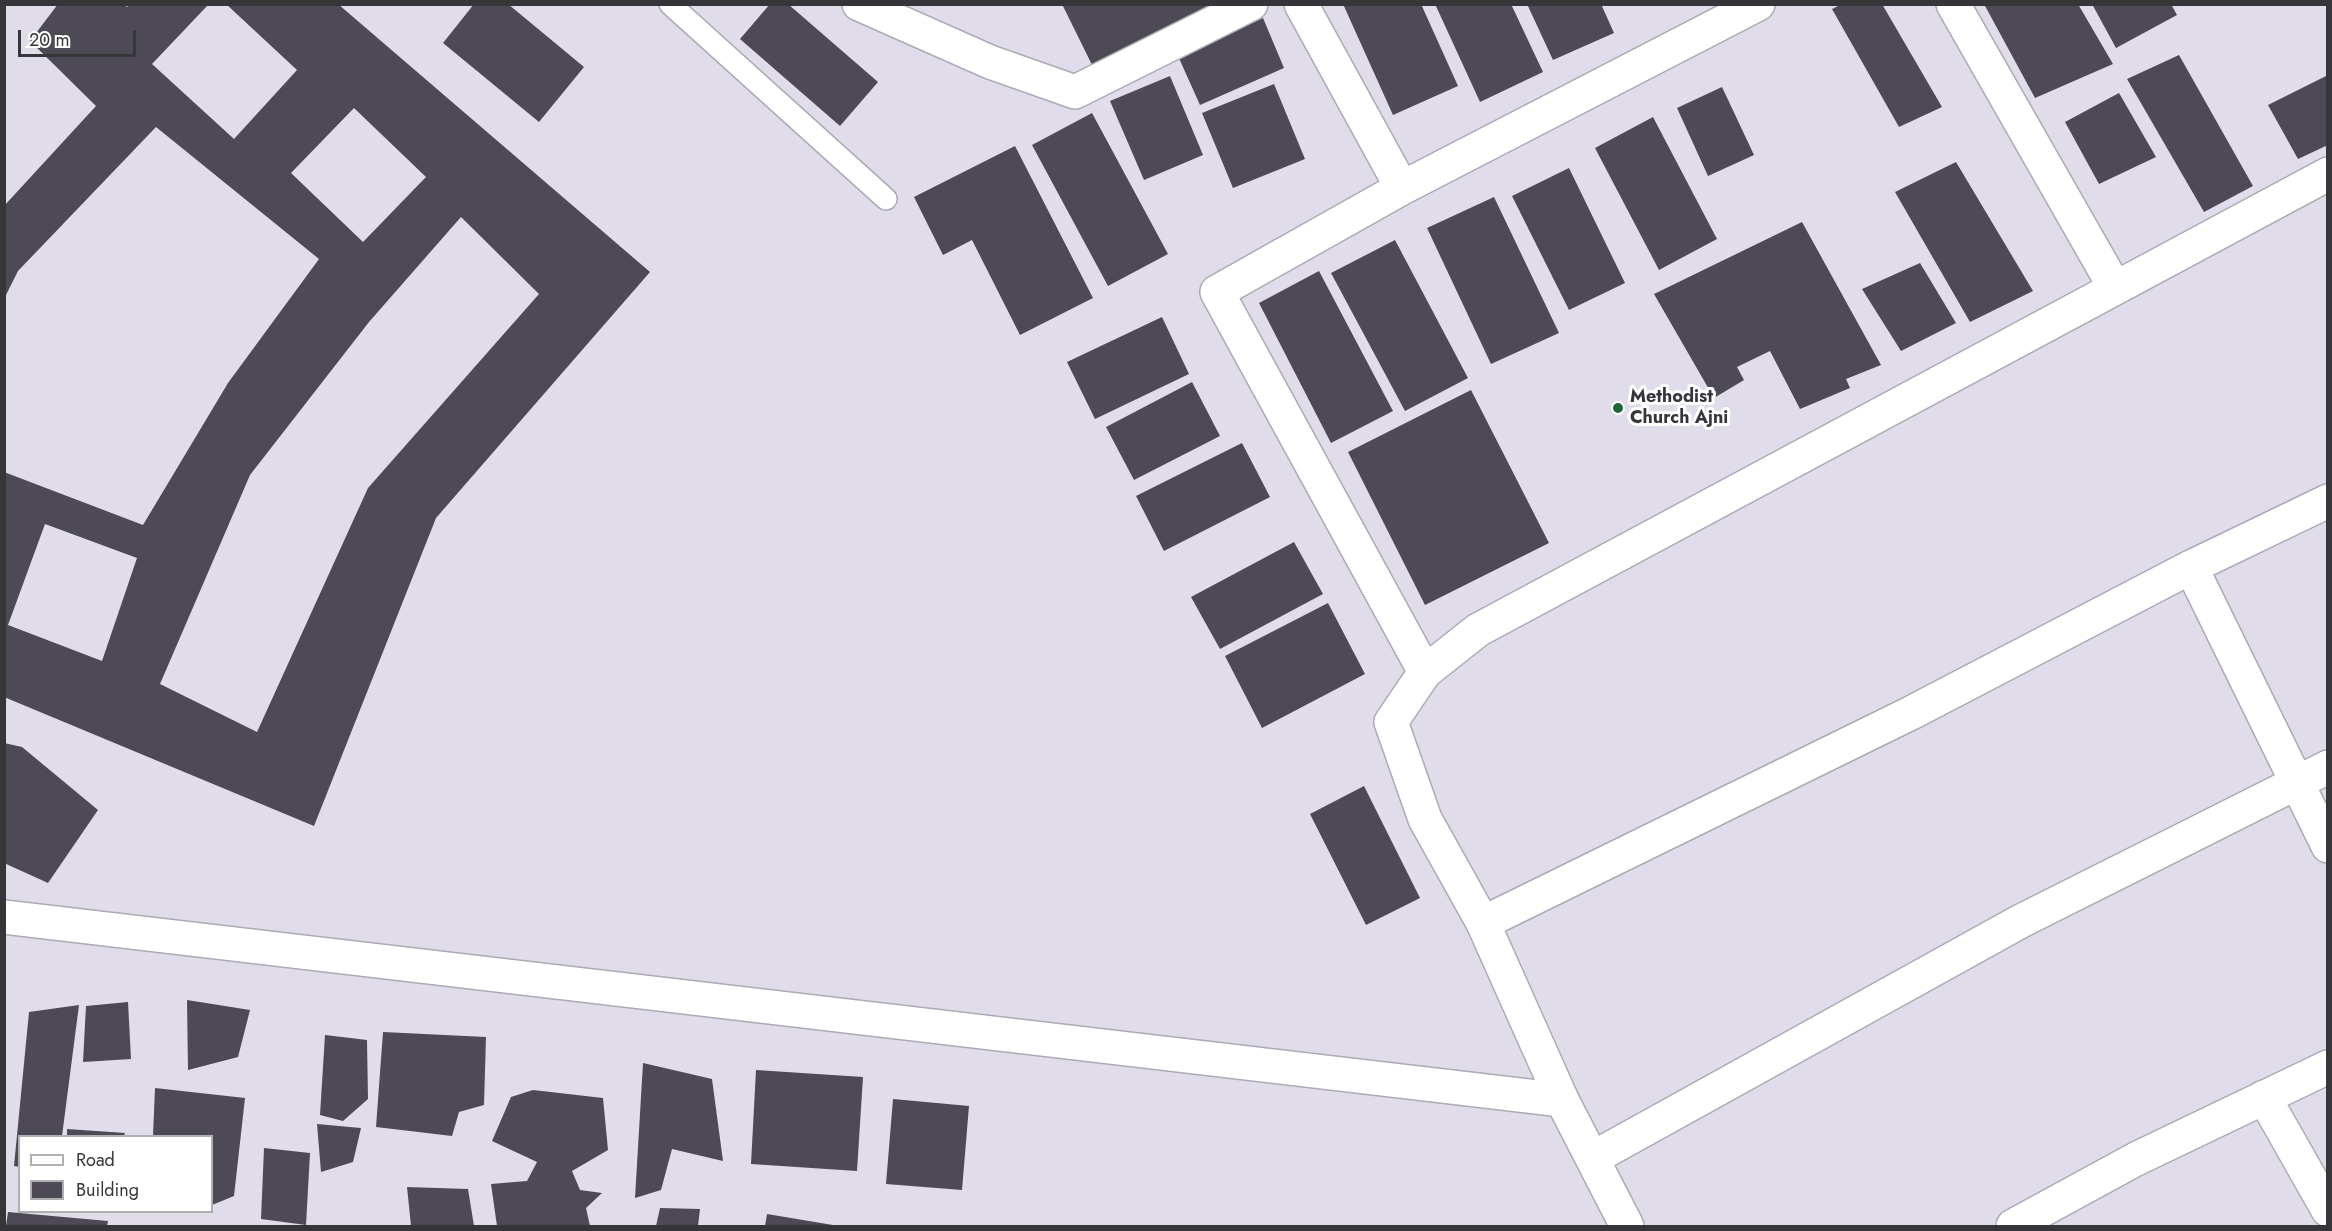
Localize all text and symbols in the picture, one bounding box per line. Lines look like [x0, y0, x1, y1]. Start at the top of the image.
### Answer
scale bar [21, 18, 140, 56]
text: 20 m [29, 27, 69, 53]
place label: Methodist Church Ajni [1630, 387, 1728, 430]
marker: Methodist Church Ajni [1611, 401, 1625, 415]
legend [18, 1135, 213, 1213]
text: Road [76, 1147, 115, 1173]
text: Building [76, 1177, 139, 1203]

